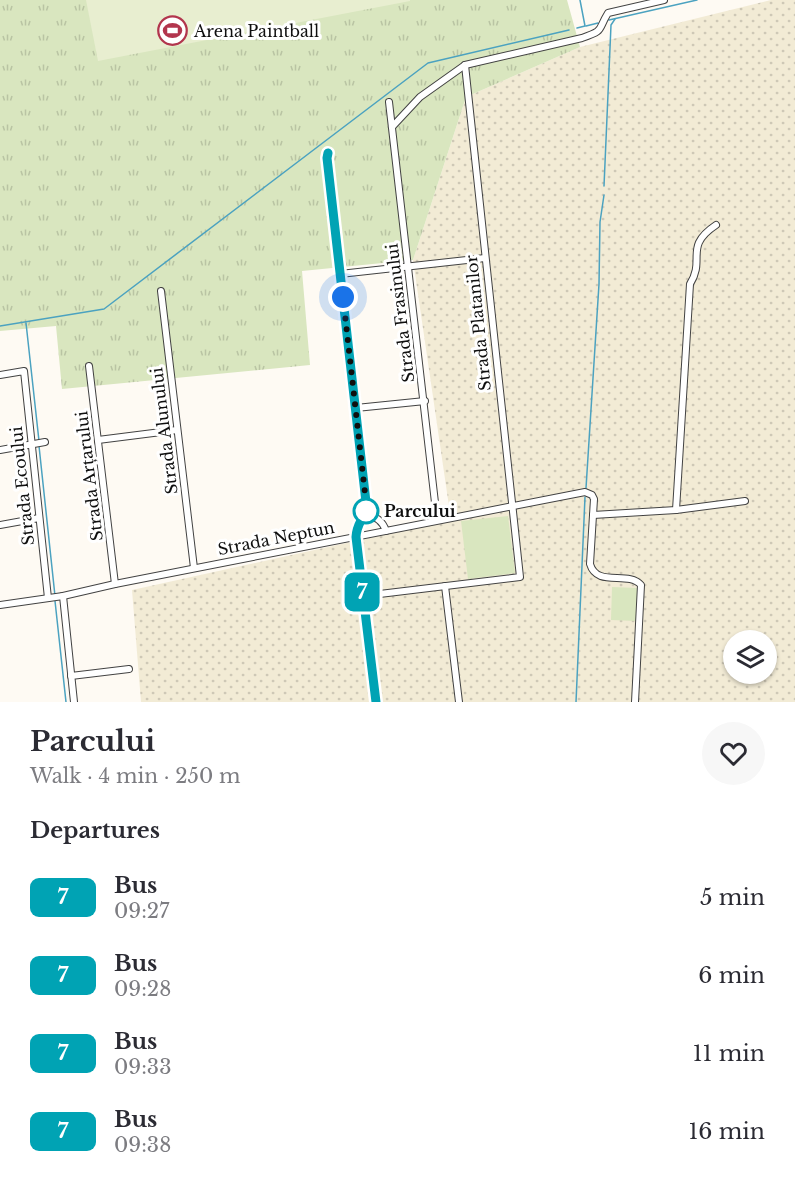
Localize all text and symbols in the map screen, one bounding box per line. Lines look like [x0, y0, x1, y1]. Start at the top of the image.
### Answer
sports icon: Arena Paintball [157, 15, 189, 47]
place label: Arena Paintball [193, 21, 319, 41]
street label: Strada Frasinului [381, 242, 418, 384]
street label: Strada Platanilor [461, 254, 495, 392]
your location [328, 282, 358, 312]
street label: Strada Alunului [146, 366, 182, 496]
street label: Strada Arțarului [71, 409, 108, 542]
street label: Strada Ecoului [6, 425, 38, 547]
marker: Parcului [353, 498, 379, 524]
place label: Parcului [384, 501, 456, 521]
street label: Strada Neptun [216, 517, 336, 559]
line badge: 7 [342, 572, 382, 612]
text: 7 [357, 579, 367, 605]
map controls [723, 630, 777, 684]
button: layers [723, 630, 777, 684]
button: heart [702, 722, 765, 785]
text: Parcului [30, 724, 155, 759]
text: Walk · 4 min · 250 m [30, 764, 240, 788]
text: Departures [30, 817, 160, 844]
text: Bus [114, 872, 157, 899]
text: 7 [58, 884, 68, 910]
text: 5 min [700, 884, 765, 911]
text: 09:27 [114, 899, 169, 923]
text: Bus [114, 950, 157, 977]
text: 7 [58, 962, 68, 988]
text: 6 min [698, 962, 765, 989]
text: 09:28 [114, 977, 171, 1001]
text: Bus [114, 1028, 157, 1055]
text: 7 [58, 1040, 68, 1066]
text: 11 min [693, 1040, 765, 1067]
text: 09:33 [114, 1055, 171, 1079]
text: Bus [114, 1106, 157, 1133]
text: 7 [58, 1118, 68, 1144]
text: 16 min [688, 1118, 765, 1145]
text: 09:38 [114, 1133, 171, 1157]

